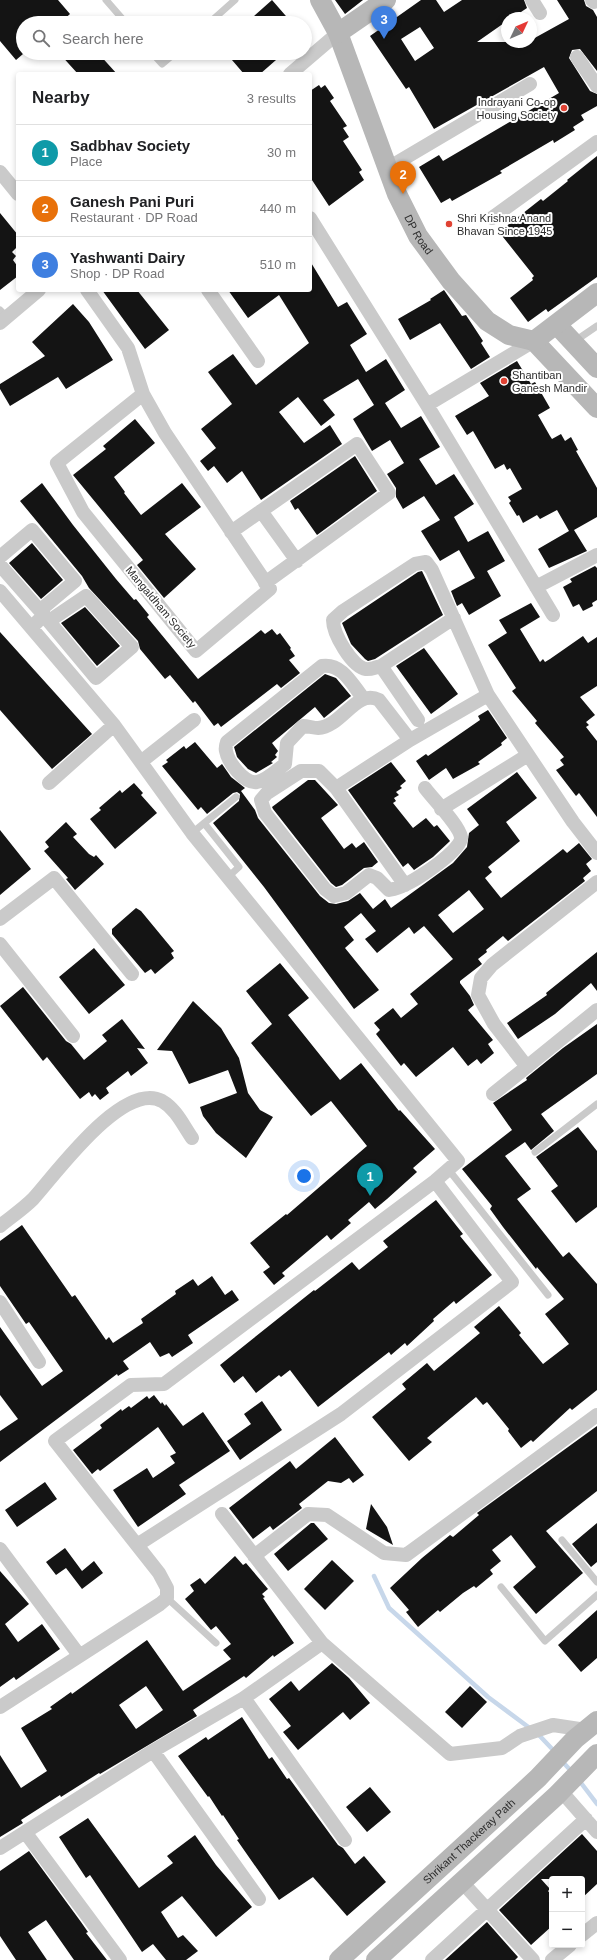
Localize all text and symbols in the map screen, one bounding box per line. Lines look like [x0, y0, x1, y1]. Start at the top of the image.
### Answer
pin: 3 [371, 6, 397, 39]
north arrow [501, 12, 537, 48]
search box [16, 16, 312, 60]
icon: search [30, 27, 52, 49]
text: Search here [62, 30, 144, 47]
text: Nearby [32, 88, 90, 107]
text: 3 results [247, 91, 296, 106]
place label: Indrayani Co-op Housing Society [477, 96, 556, 121]
marker: Indrayani Co-op Housing Society [559, 103, 569, 113]
text: Sadbhav Society [70, 137, 190, 154]
text: 1 [41, 145, 49, 160]
text: 30 m [267, 145, 296, 160]
text: Place [70, 154, 103, 169]
pin: 2 [390, 161, 416, 194]
text: Ganesh Pani Puri [70, 193, 194, 210]
text: 2 [41, 201, 49, 216]
text: 440 m [260, 201, 296, 216]
text: Restaurant · DP Road [70, 210, 198, 225]
place label: Shri Krishna Anand Bhavan Since 1945 [457, 212, 552, 237]
street label: DP Road [402, 213, 435, 257]
marker: Shri Krishna Anand Bhavan Since 1945 [444, 219, 454, 229]
text: Yashwanti Dairy [70, 249, 185, 266]
text: 3 [41, 257, 49, 272]
text: 510 m [260, 257, 296, 272]
text: Shop · DP Road [70, 266, 164, 281]
place label: Shantiban Ganesh Mandir [512, 369, 588, 394]
marker: Shantiban Ganesh Mandir [499, 376, 509, 386]
street label: Mangaldham Society [123, 564, 199, 651]
pin: 1 [357, 1163, 383, 1196]
your location [294, 1166, 314, 1186]
street label: Shrikant Thackeray Path [420, 1796, 517, 1886]
map controls [549, 1876, 585, 1948]
button: + [549, 1876, 585, 1912]
button: − [549, 1912, 585, 1948]

